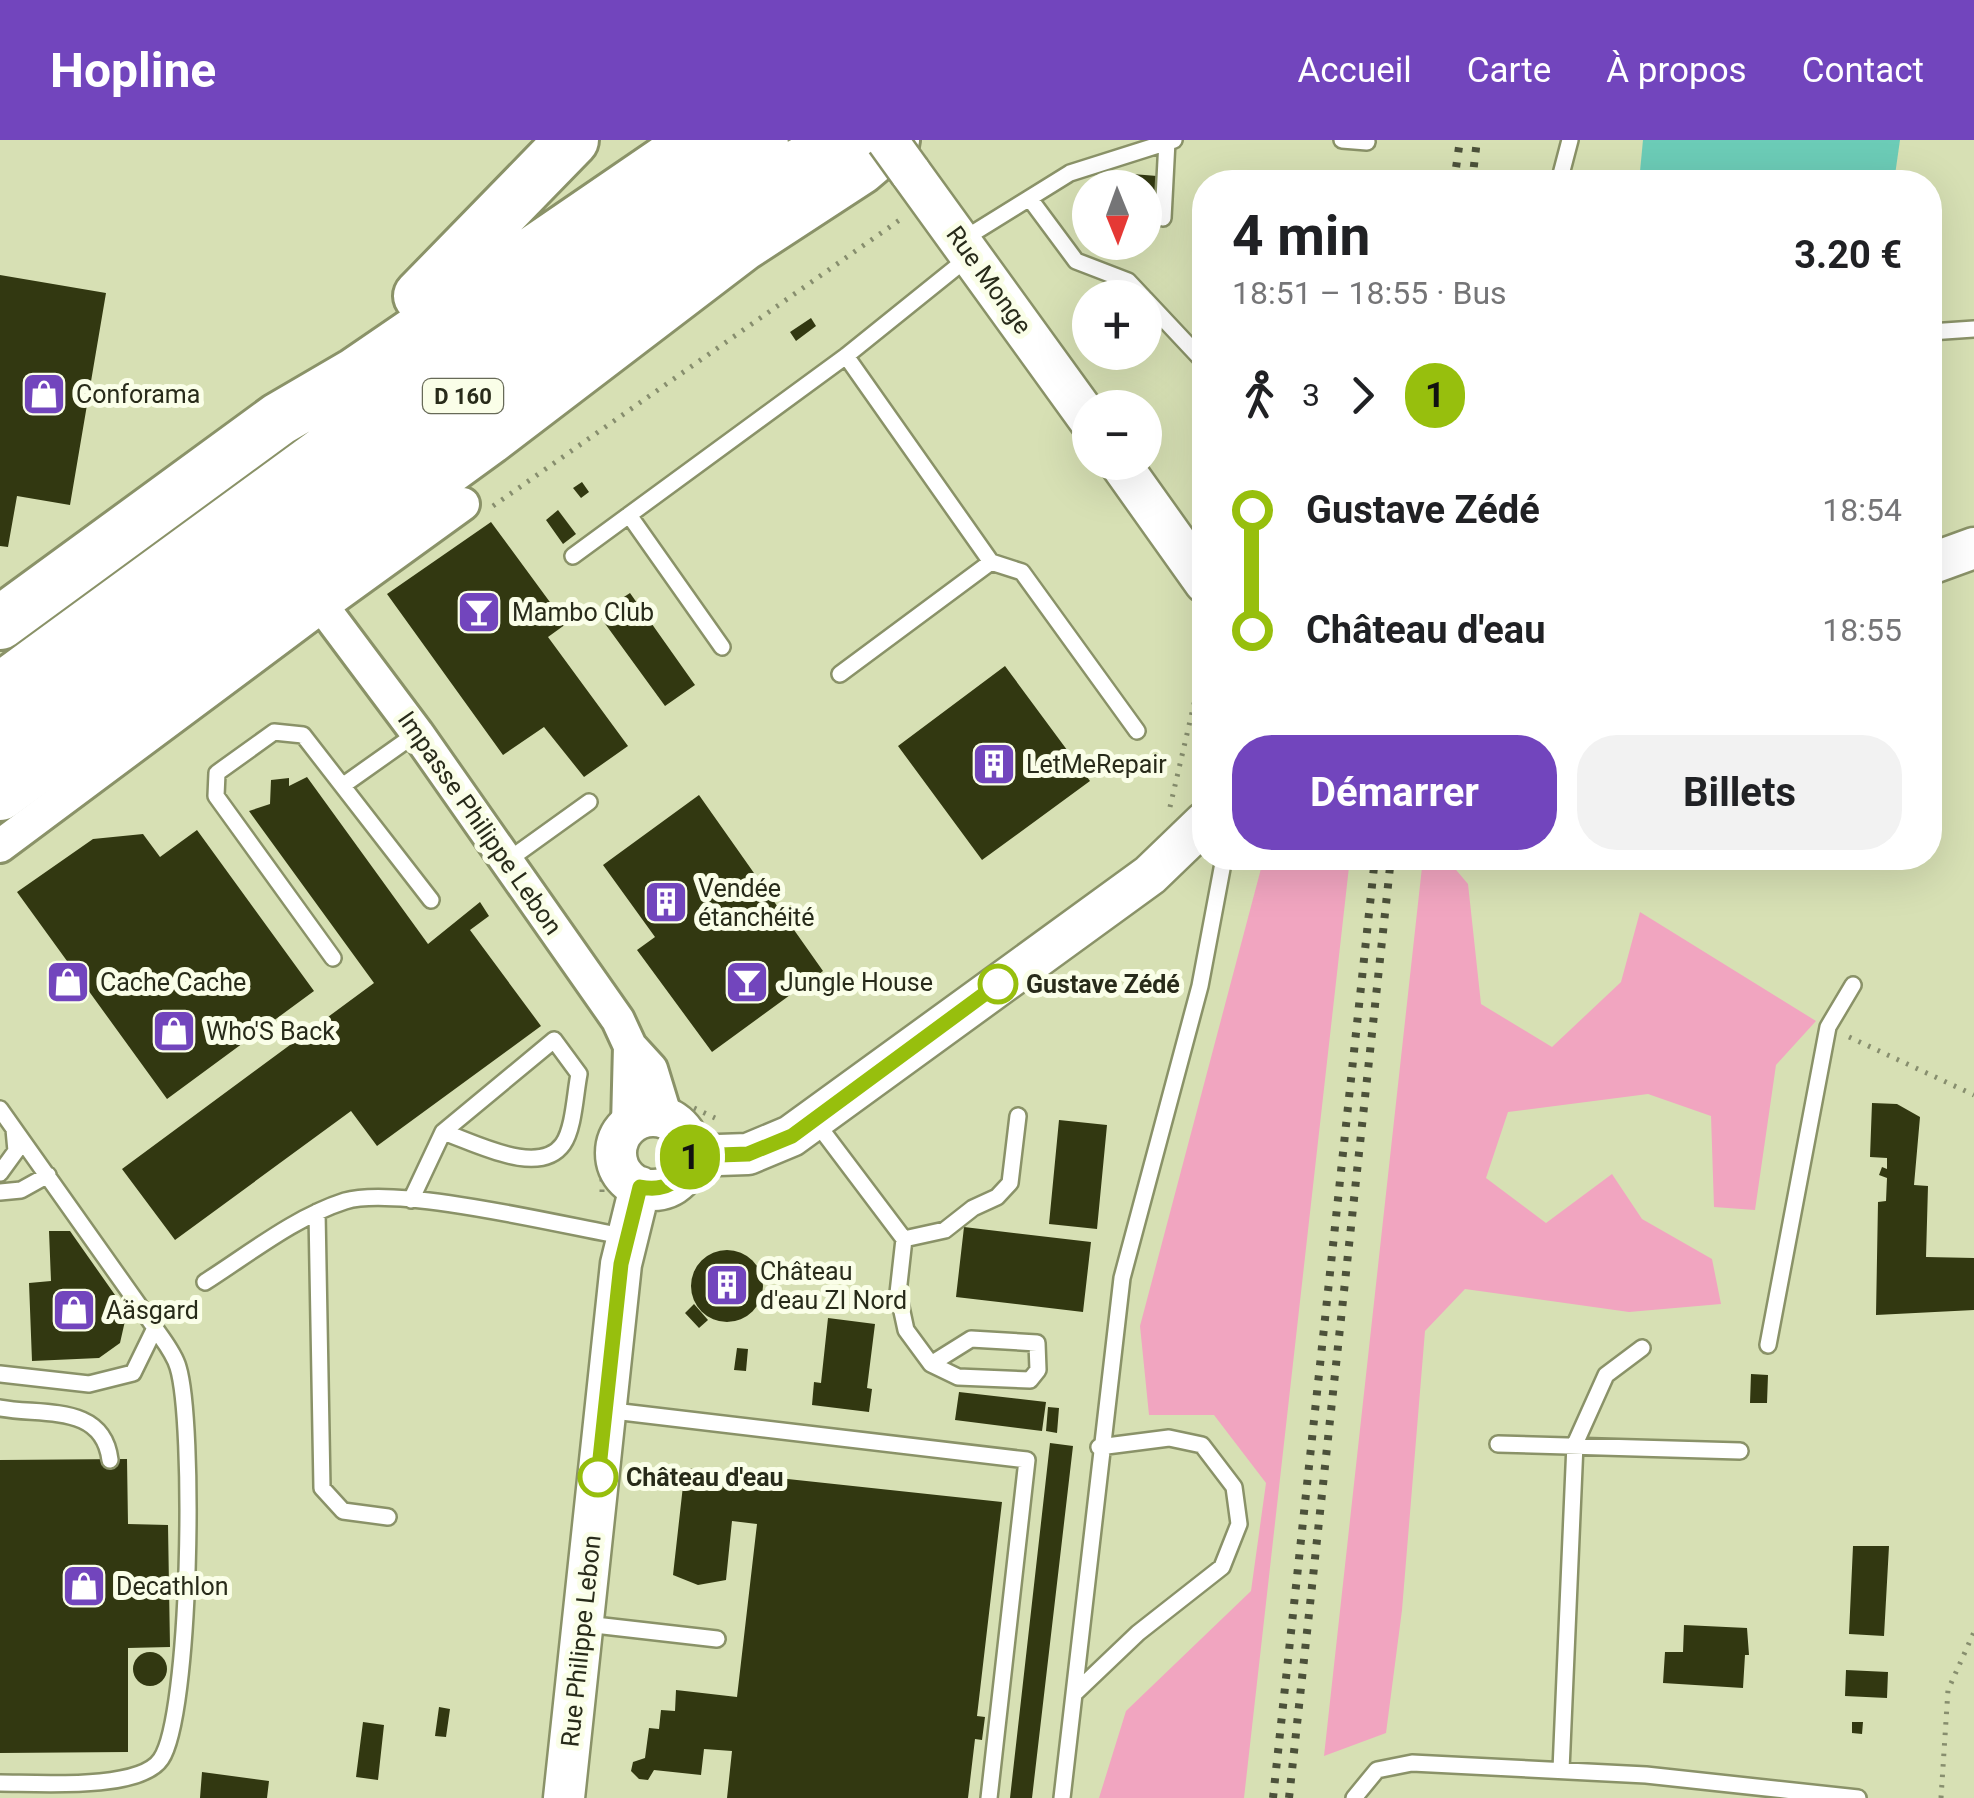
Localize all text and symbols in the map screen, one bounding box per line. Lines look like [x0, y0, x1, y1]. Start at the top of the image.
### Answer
text: Hopline [50, 42, 216, 99]
text: Accueil [1297, 50, 1412, 91]
text: Carte [1467, 50, 1551, 91]
text: À propos [1606, 50, 1747, 91]
text: Contact [1802, 50, 1924, 91]
north arrow [1072, 170, 1162, 260]
map controls [1072, 170, 1162, 480]
text: 4 min [1232, 204, 1370, 268]
street label: Rue Monge [940, 221, 1038, 339]
text: 3.20 € [1794, 233, 1902, 277]
text: 18:51 – 18:55 · Bus [1232, 274, 1507, 312]
button: + [1072, 280, 1162, 370]
icon: walk [1232, 368, 1287, 423]
icon: forward [1335, 368, 1390, 423]
shop icon: Conforama [21, 371, 67, 417]
text: 1 [1425, 375, 1445, 416]
text: 3 [1302, 376, 1320, 414]
road number: D 160 [423, 379, 503, 413]
place label: Conforama [76, 380, 200, 409]
button: − [1072, 390, 1162, 480]
text: Gustave Zédé [1306, 488, 1540, 532]
text: 18:54 [1822, 491, 1902, 529]
bar icon: Mambo Club [456, 589, 502, 635]
place label: Mambo Club [512, 598, 654, 627]
text: Château d'eau [1306, 608, 1546, 652]
text: 18:55 [1822, 611, 1902, 649]
street label: Impasse Philippe Lebon [392, 706, 568, 940]
button: Démarrer [1232, 735, 1557, 850]
button: Billets [1577, 735, 1902, 850]
building icon: LetMeRepair [971, 741, 1017, 787]
place label: LetMeRepair [1026, 750, 1167, 779]
place label: Vendée étanchéité [698, 874, 814, 932]
building icon: Vendée étanchéité [643, 879, 689, 925]
shop icon: Cache Cache [45, 959, 91, 1005]
bar icon: Jungle House [724, 959, 770, 1005]
marker: Gustave Zédé [979, 965, 1017, 1003]
place label: Cache Cache [100, 968, 246, 997]
place label: Jungle House [780, 968, 933, 997]
place label: Gustave Zédé [1026, 970, 1180, 999]
shop icon: Who'S Back [151, 1008, 197, 1054]
place label: Who'S Back [206, 1017, 335, 1046]
line badge: 1 [658, 1124, 722, 1190]
text: 1 [680, 1137, 700, 1178]
place label: Château d'eau ZI Nord [760, 1257, 907, 1315]
building icon: Château d'eau ZI Nord [704, 1262, 750, 1308]
shop icon: Aäsgard [51, 1287, 97, 1333]
place label: Aäsgard [106, 1296, 199, 1325]
marker: Château d'eau [579, 1458, 617, 1496]
place label: Château d'eau [626, 1463, 784, 1492]
street label: Rue Philippe Lebon [555, 1534, 607, 1748]
shop icon: Decathlon [61, 1563, 107, 1609]
place label: Decathlon [116, 1572, 228, 1601]

